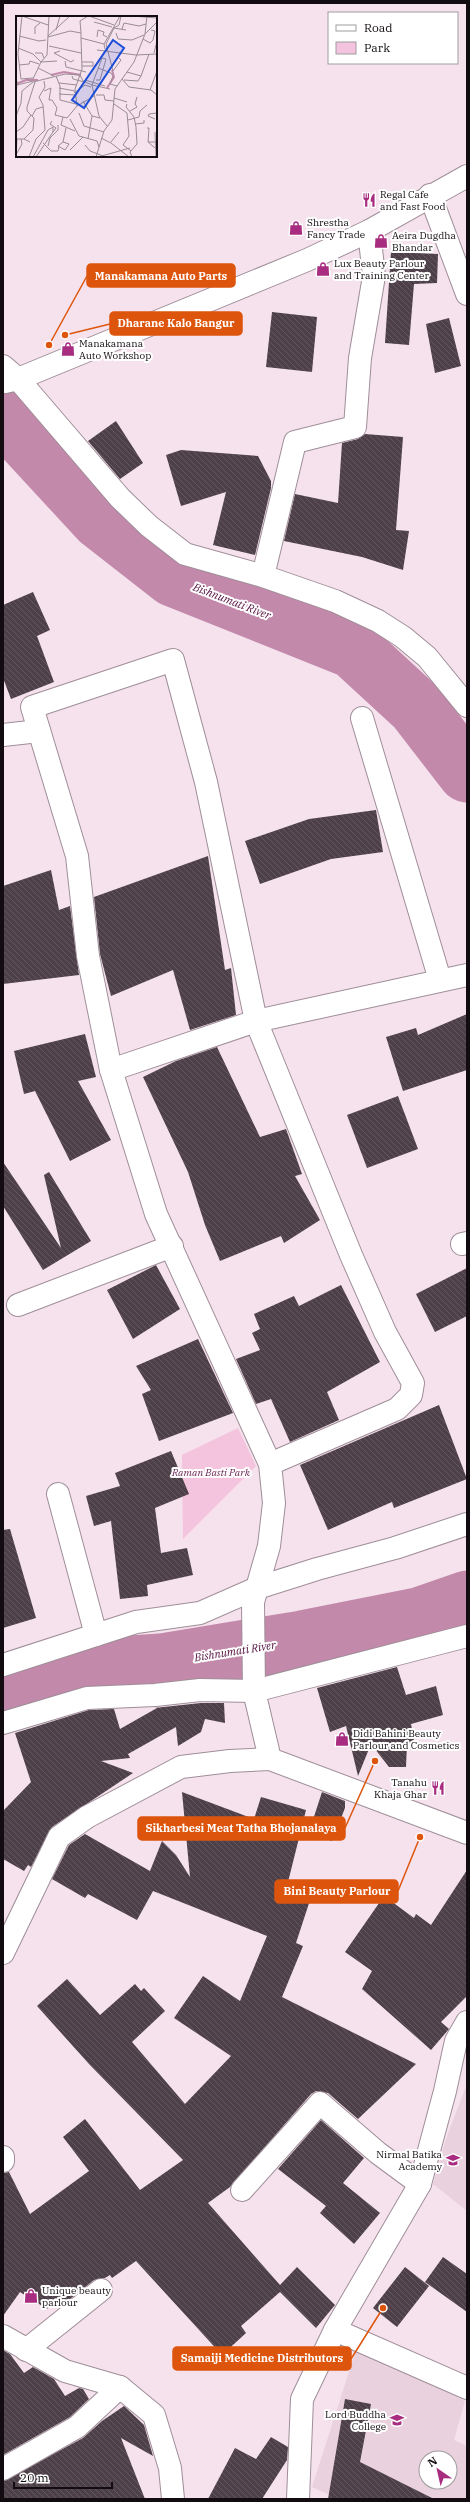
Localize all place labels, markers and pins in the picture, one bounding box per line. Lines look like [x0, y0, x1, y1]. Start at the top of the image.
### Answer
place label: Regal Cafe and Fast Food [380, 188, 446, 213]
restaurant icon: Regal Cafe and Fast Food [361, 192, 377, 208]
place label: Shrestha Fancy Trade [307, 216, 365, 241]
shop icon: Shrestha Fancy Trade [288, 220, 304, 236]
place label: Aeira Dugdha Bhandar [392, 229, 456, 254]
shop icon: Aeira Dugdha Bhandar [373, 233, 389, 249]
place label: Lux Beauty Parlour and Training Center [334, 257, 429, 282]
shop icon: Lux Beauty Parlour and Training Center [315, 261, 331, 277]
callout: Manakamana Auto Parts [87, 264, 235, 287]
callout: Dharane Kalo Bangur [110, 312, 242, 335]
place label: Manakamana Auto Workshop [79, 337, 151, 362]
shop icon: Manakamana Auto Workshop [60, 341, 76, 357]
place label: Didi Bahini Beauty Parlour and Cosmetics [353, 1727, 459, 1752]
shop icon: Didi Bahini Beauty Parlour and Cosmetics [334, 1731, 350, 1747]
place label: Tanahu Khaja Ghar [374, 1776, 428, 1801]
restaurant icon: Tanahu Khaja Ghar [430, 1780, 446, 1796]
callout: Sikharbesi Meat Tatha Bhojanalaya [138, 1817, 345, 1840]
callout: Bini Beauty Parlour [275, 1880, 398, 1903]
place label: Nirmal Batika Academy [376, 2148, 443, 2173]
school or university icon: Nirmal Batika Academy [445, 2152, 461, 2168]
place label: Unique beauty parlour [42, 2284, 111, 2309]
shop icon: Unique beauty parlour [23, 2288, 39, 2304]
callout: Samaiji Medicine Distributors [173, 2347, 351, 2370]
place label: Lord Buddha College [325, 2408, 387, 2433]
school or university icon: Lord Buddha College [389, 2412, 405, 2428]

